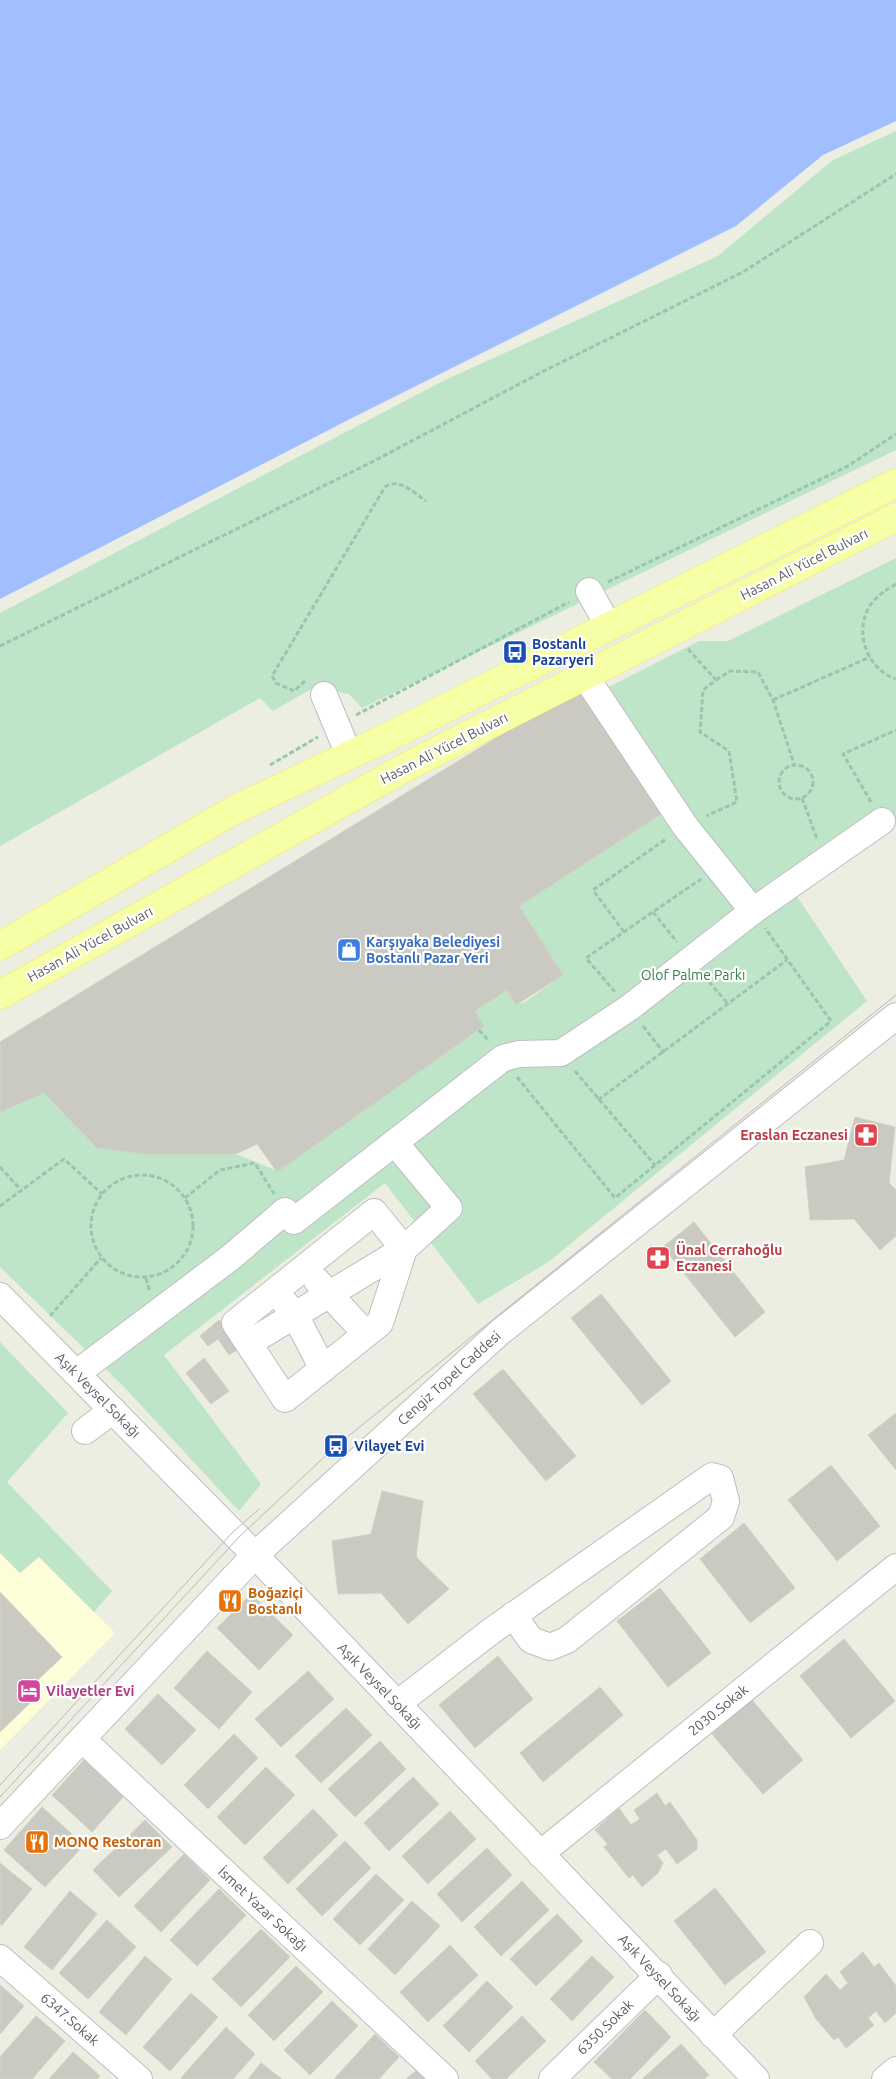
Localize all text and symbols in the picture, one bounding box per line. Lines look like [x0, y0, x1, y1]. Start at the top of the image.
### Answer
street label: Hasan Ali Yücel Bulvarı [738, 525, 870, 603]
place label: Bostanlı Pazaryeri [532, 636, 594, 668]
bus stop icon: Bostanlı Pazaryeri [502, 639, 528, 665]
street label: Hasan Ali Yücel Bulvarı [378, 709, 510, 787]
street label: Hasan Ali Yücel Bulvarı [25, 903, 155, 985]
place label: Karşıyaka Belediyesi Bostanlı Pazar Yeri [366, 934, 500, 966]
shop icon: Karşıyaka Belediyesi Bostanlı Pazar Yeri [336, 937, 362, 963]
park label: Olof Palme Parkı [641, 967, 745, 983]
pharmacy icon: Eraslan Eczanesi [853, 1122, 879, 1148]
place label: Eraslan Eczanesi [740, 1127, 848, 1143]
place label: Ünal Cerrahoğlu Eczanesi [676, 1241, 782, 1274]
pharmacy icon: Ünal Cerrahoğlu Eczanesi [645, 1245, 671, 1271]
street label: Cengiz Topel Caddesi [394, 1328, 504, 1428]
street label: Aşık Veysel Sokağı [52, 1349, 144, 1441]
bus stop icon: Vilayet Evi [323, 1433, 349, 1459]
place label: Vilayet Evi [354, 1438, 424, 1454]
place label: Boğaziçi Bostanlı [248, 1585, 303, 1617]
restaurant icon: Boğaziçi Bostanlı [217, 1588, 243, 1614]
street label: Aşık Veysel Sokağı [335, 1640, 425, 1732]
hotel icon: Vilayetler Evi [16, 1678, 42, 1704]
street label: 2030.Sokak [685, 1681, 751, 1739]
place label: Vilayetler Evi [46, 1683, 135, 1699]
restaurant icon: MONQ Restoran [24, 1829, 50, 1855]
place label: MONQ Restoran [54, 1834, 162, 1850]
street label: İsmet Yazar Sokağı [215, 1863, 311, 1955]
street label: Aşık Veysel Sokağı [615, 1931, 705, 2025]
street label: 6347.Sokak [38, 1989, 102, 2049]
street label: 6350.Sokak [574, 1996, 636, 2058]

